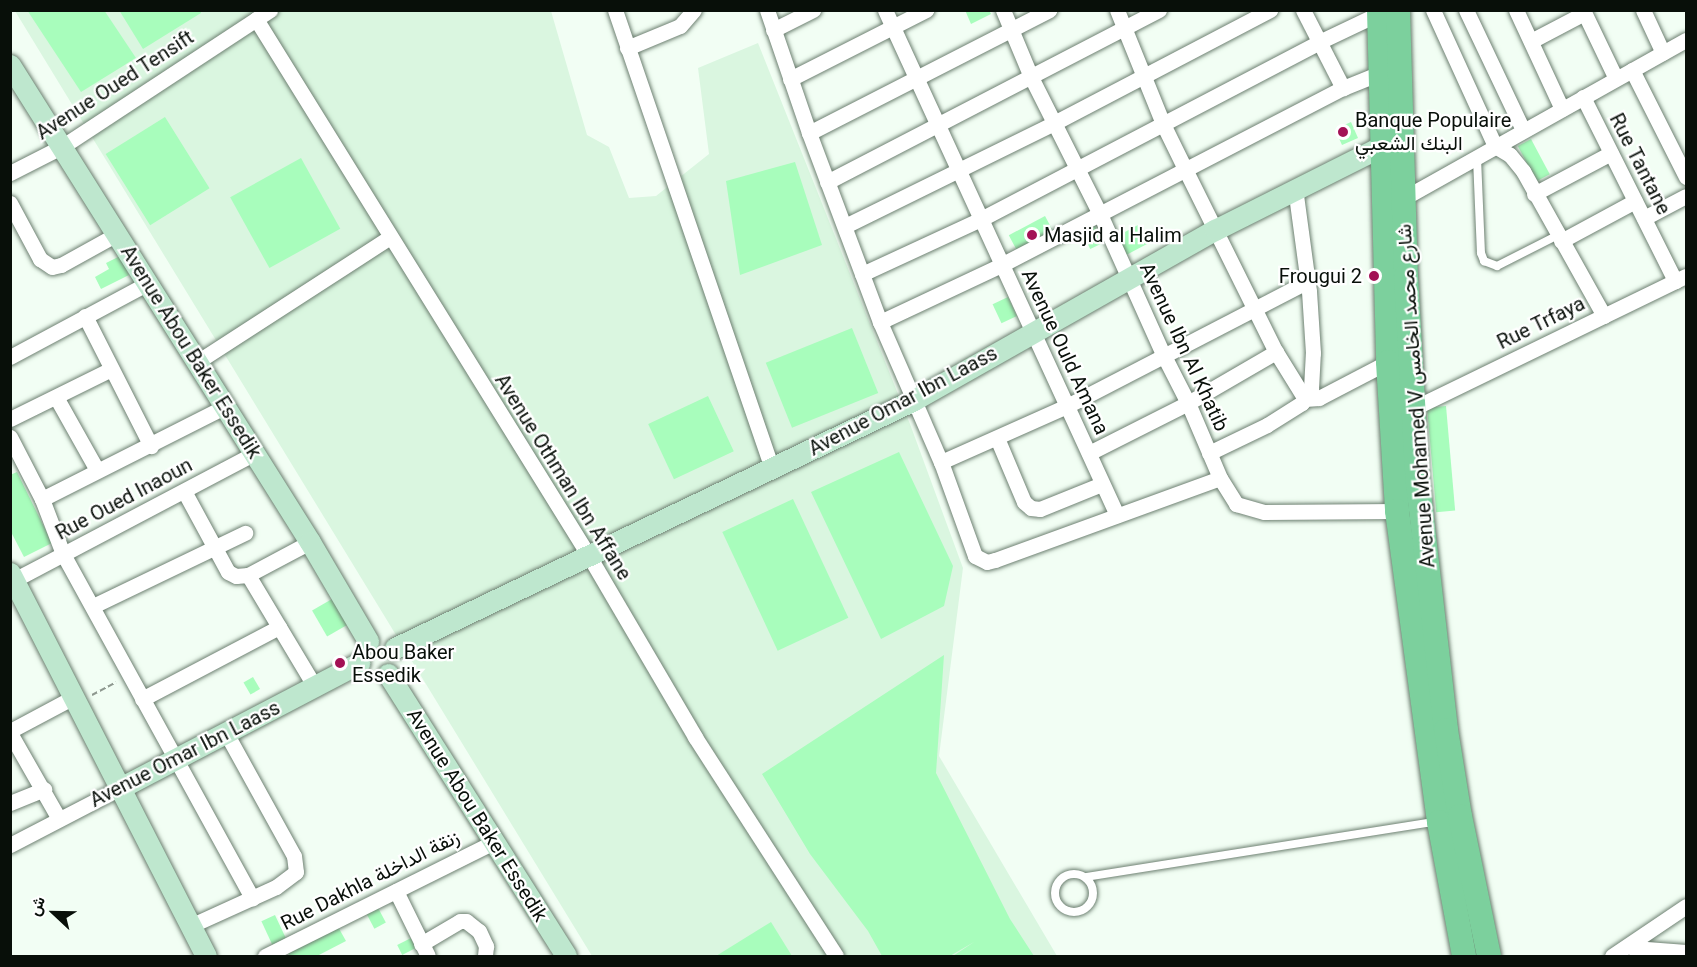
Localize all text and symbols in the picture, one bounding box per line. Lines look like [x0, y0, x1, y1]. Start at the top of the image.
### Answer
street label: Avenue Oued Tensift [32, 25, 198, 145]
place label: Banque Populaire البنك الشعبي [1355, 108, 1511, 155]
street label: Rue Tantane [1604, 109, 1676, 219]
marker: Banque Populaire البنك الشعبي [1336, 125, 1350, 139]
place label: Masjid al Halim [1044, 223, 1182, 247]
street label: Avenue Mohamed V شارع محمد الخامس [1392, 223, 1440, 569]
marker: Masjid al Halim [1025, 228, 1039, 242]
street label: Avenue Abou Baker Essedik [115, 241, 267, 463]
street label: Avenue Ibn Al Khatib [1134, 259, 1234, 435]
place label: Frougui 2 [1279, 264, 1362, 288]
street label: Avenue Ould Amana [1016, 266, 1114, 438]
marker: Frougui 2 [1367, 269, 1381, 283]
street label: Rue Trfaya [1493, 291, 1589, 355]
street label: Avenue Omar Ibn Laass [805, 341, 1001, 461]
street label: Avenue Othman Ibn Affane [490, 370, 636, 584]
street label: Rue Oued Inaoun [52, 453, 196, 545]
place label: Abou Baker Essedik [352, 640, 454, 687]
marker: Abou Baker Essedik [333, 656, 347, 670]
street label: Avenue Omar Ibn Laass [86, 696, 284, 812]
street label: Avenue Abou Baker Essedik [401, 704, 553, 926]
street label: Rue Dakhla زنقة الداخلة [277, 825, 463, 935]
north arrow [24, 883, 84, 943]
text: ش [24, 894, 49, 919]

